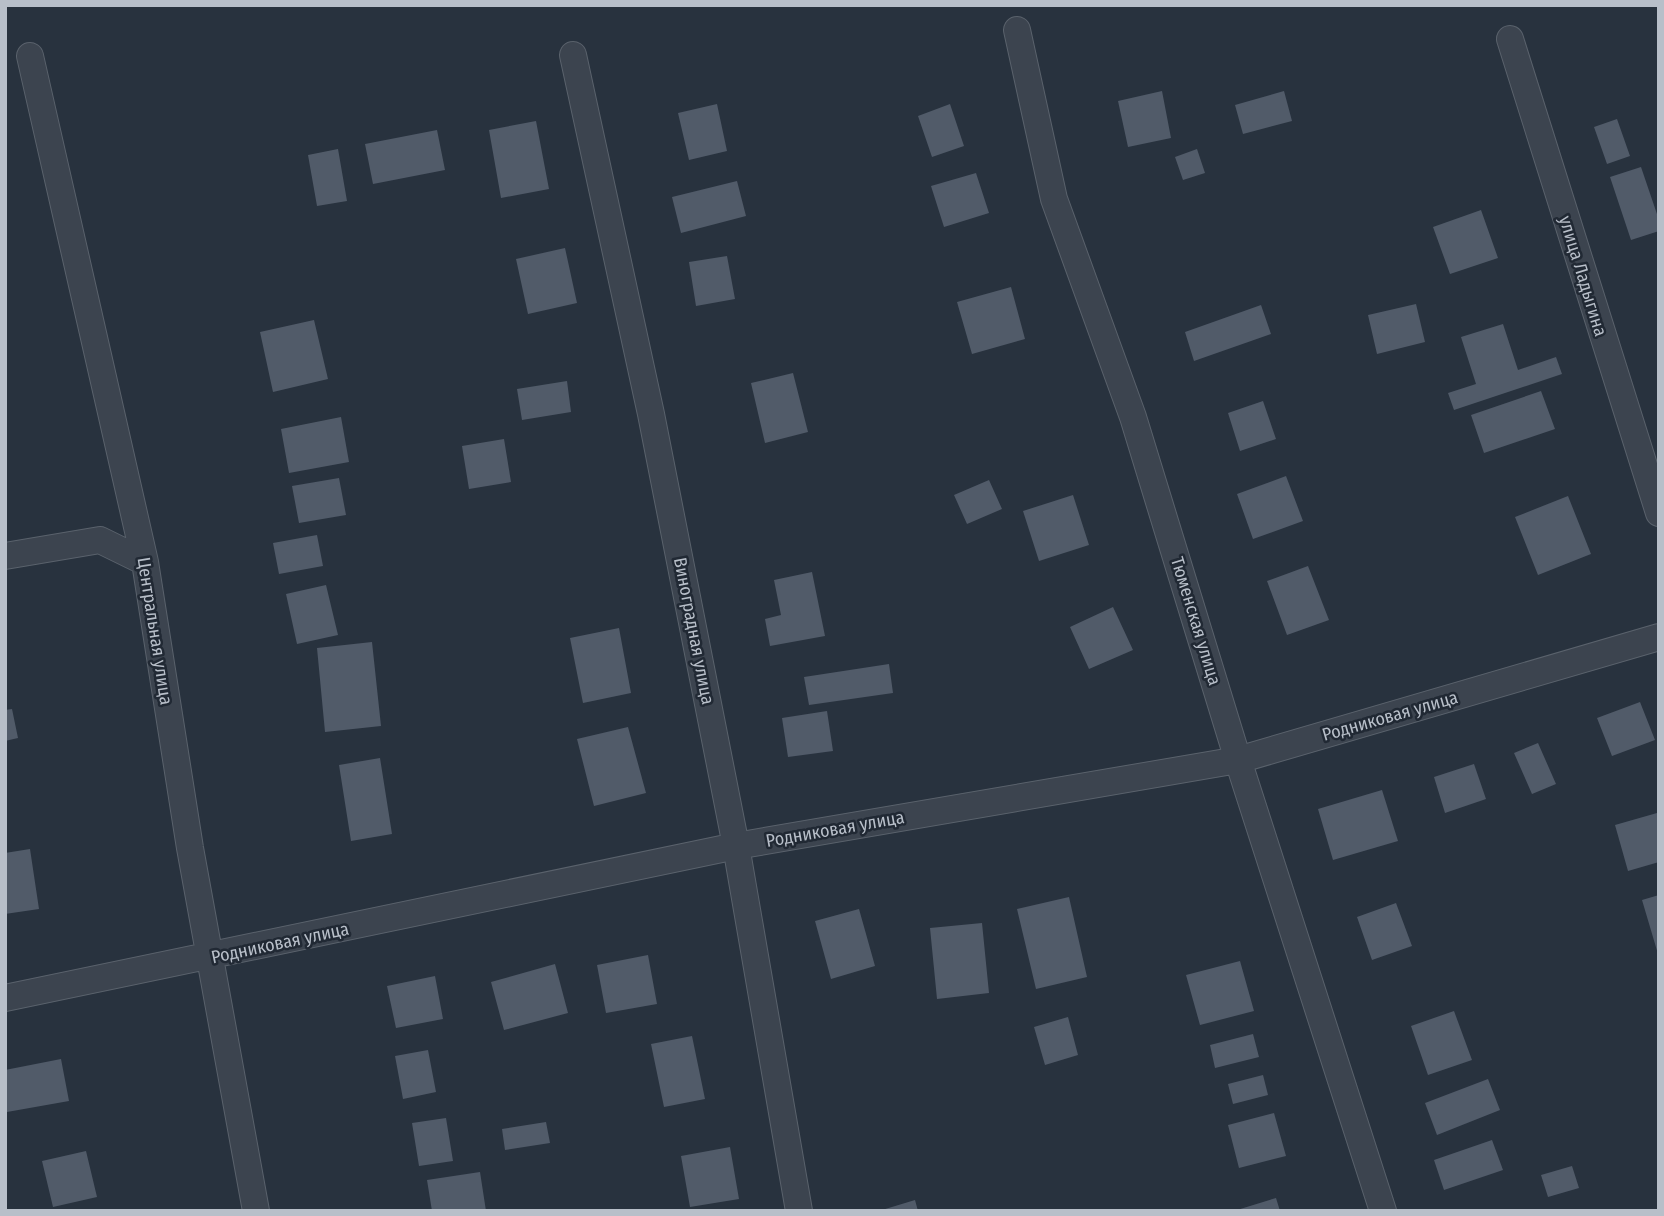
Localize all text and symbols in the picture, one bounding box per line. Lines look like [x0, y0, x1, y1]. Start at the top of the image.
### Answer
street label: улица Ладыгина [1554, 213, 1612, 339]
street label: Тюменская улица [1166, 554, 1226, 688]
street label: Центральная улица [132, 556, 178, 707]
street label: Виноградная улица [669, 556, 719, 707]
street label: Родниковая улица [1320, 686, 1461, 746]
street label: Родниковая улица [764, 806, 906, 852]
street label: Родниковая улица [209, 918, 351, 968]

